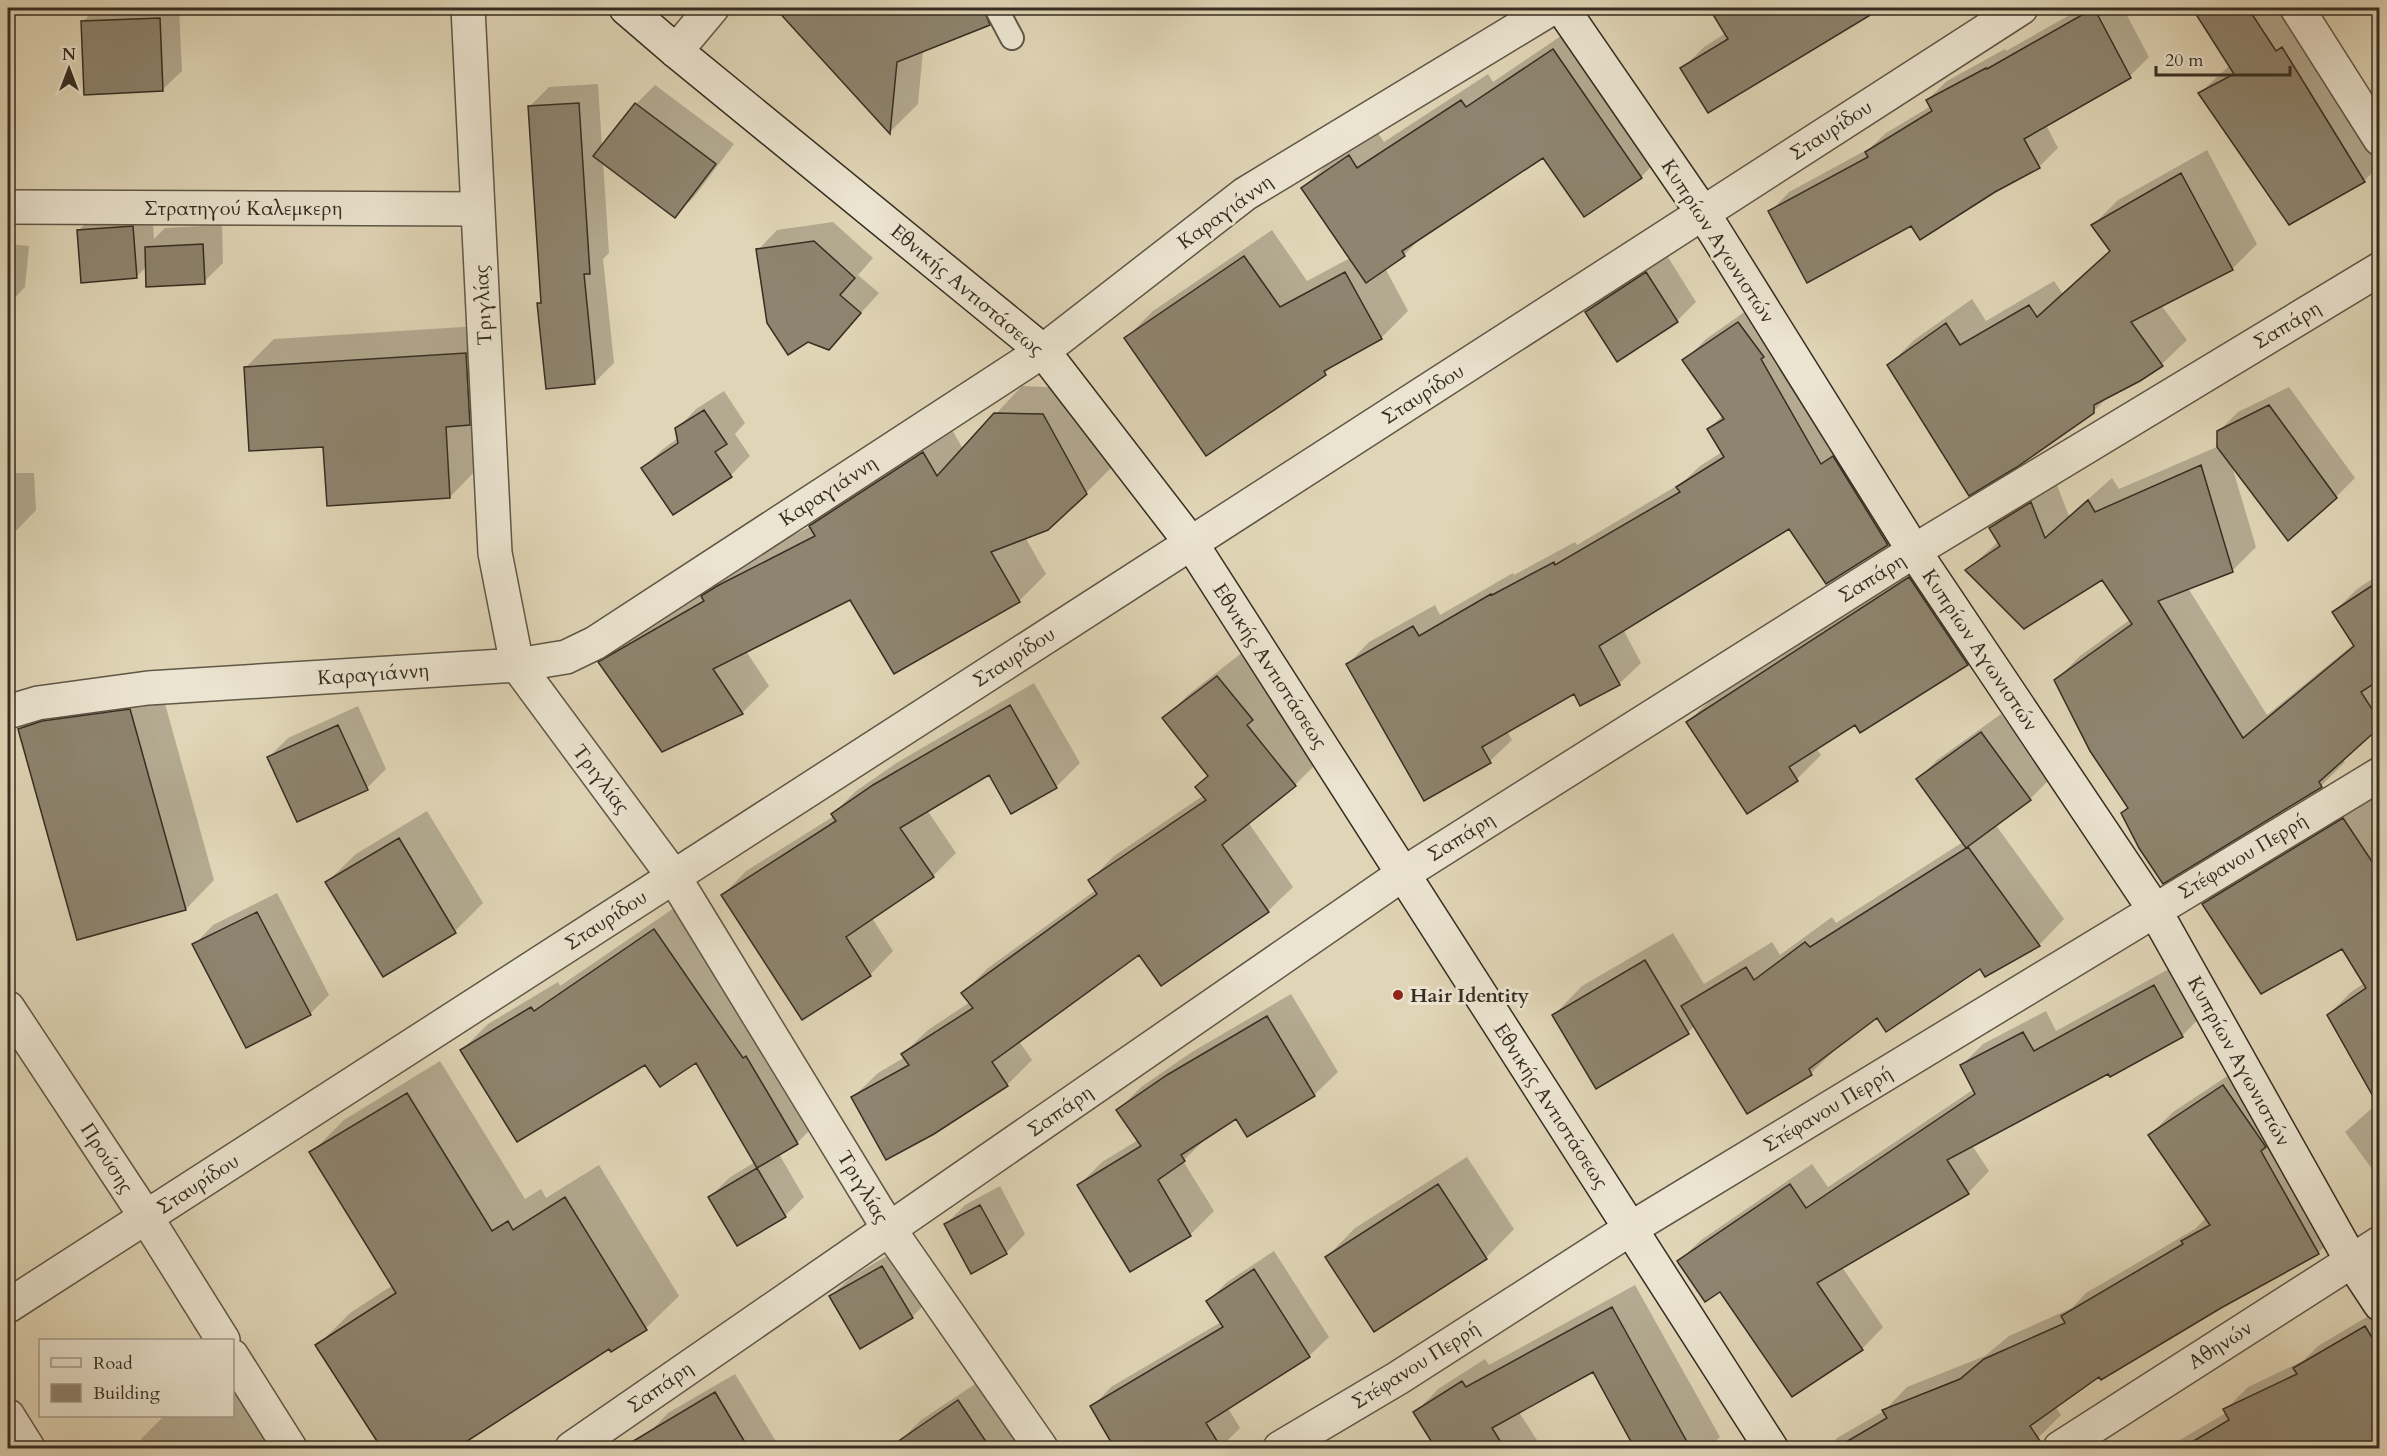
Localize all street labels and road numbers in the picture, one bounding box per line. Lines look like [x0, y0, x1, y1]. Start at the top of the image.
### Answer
street label: Σταυρίδου [1785, 93, 1877, 167]
street label: Κυπρίων Αγωνιστών [1655, 154, 1781, 328]
street label: Καραγιάννη [1172, 168, 1278, 256]
street label: Στρατηγού Καλεμκερη [144, 195, 342, 222]
street label: Εθνικής Αντιστάσεως [885, 218, 1050, 362]
street label: Τριγλίας [467, 264, 499, 346]
street label: Σαπάρη [2248, 294, 2326, 356]
street label: Σταυρίδου [1377, 357, 1469, 431]
street label: Καραγιάννη [774, 449, 882, 533]
street label: Σαπάρη [1834, 547, 1910, 609]
street label: Κυπρίων Αγωνιστών [1916, 564, 2044, 736]
street label: Εθνικής Αντιστάσεως [1206, 578, 1334, 754]
street label: Σταυρίδου [968, 620, 1060, 694]
street label: Καραγιάννη [316, 657, 430, 691]
street label: Τριγλίας [566, 739, 636, 820]
street label: Σαπάρη [1423, 806, 1499, 868]
street label: Στέφανου Περρή [2173, 807, 2313, 905]
street label: Σταυρίδου [560, 883, 652, 957]
street label: Κυπρίων Αγωνιστών [2181, 971, 2297, 1151]
street label: Εθνικής Αντιστάσεως [1487, 1018, 1615, 1194]
street label: Στέφανου Περρή [1758, 1060, 1898, 1158]
street label: Σαπάρη [1022, 1079, 1098, 1143]
street label: Προύσης [74, 1118, 140, 1199]
street label: Τριγλίας [831, 1145, 896, 1229]
street label: Σταυρίδου [152, 1147, 244, 1221]
street label: Αθηνών [2183, 1314, 2257, 1376]
street label: Στέφανου Περρή [1347, 1315, 1485, 1415]
street label: Σαπάρη [622, 1355, 698, 1419]

